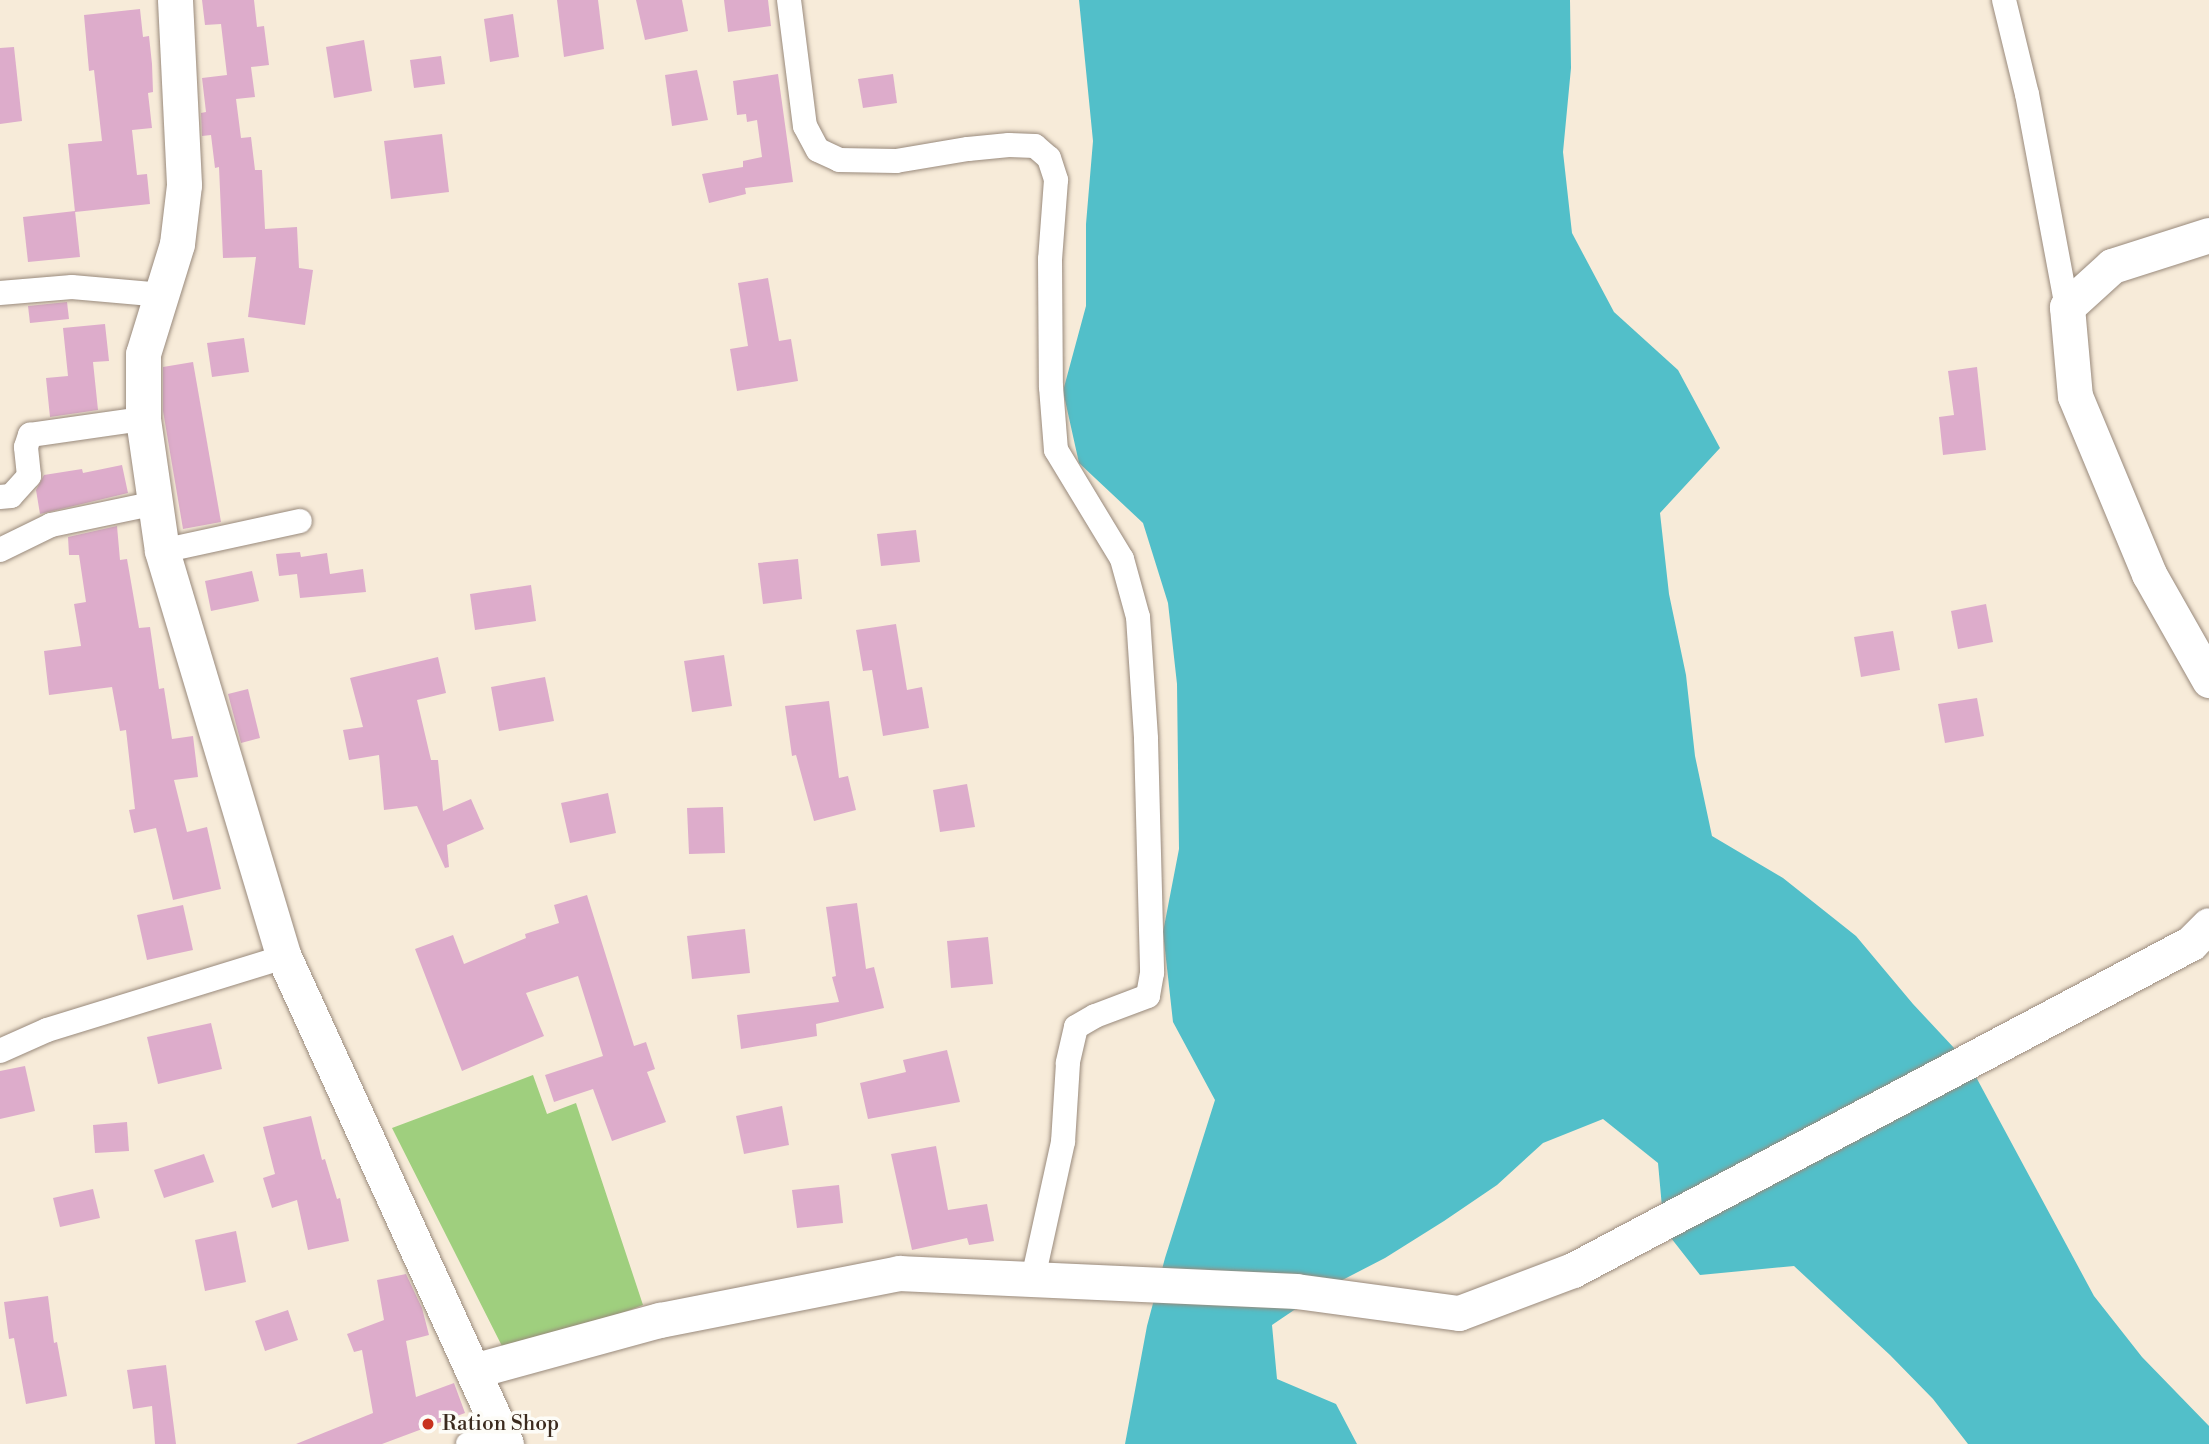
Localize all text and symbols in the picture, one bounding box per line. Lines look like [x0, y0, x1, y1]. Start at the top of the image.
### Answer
place label: Ration Shop [442, 1411, 559, 1437]
marker: Ration Shop [420, 1416, 436, 1432]

